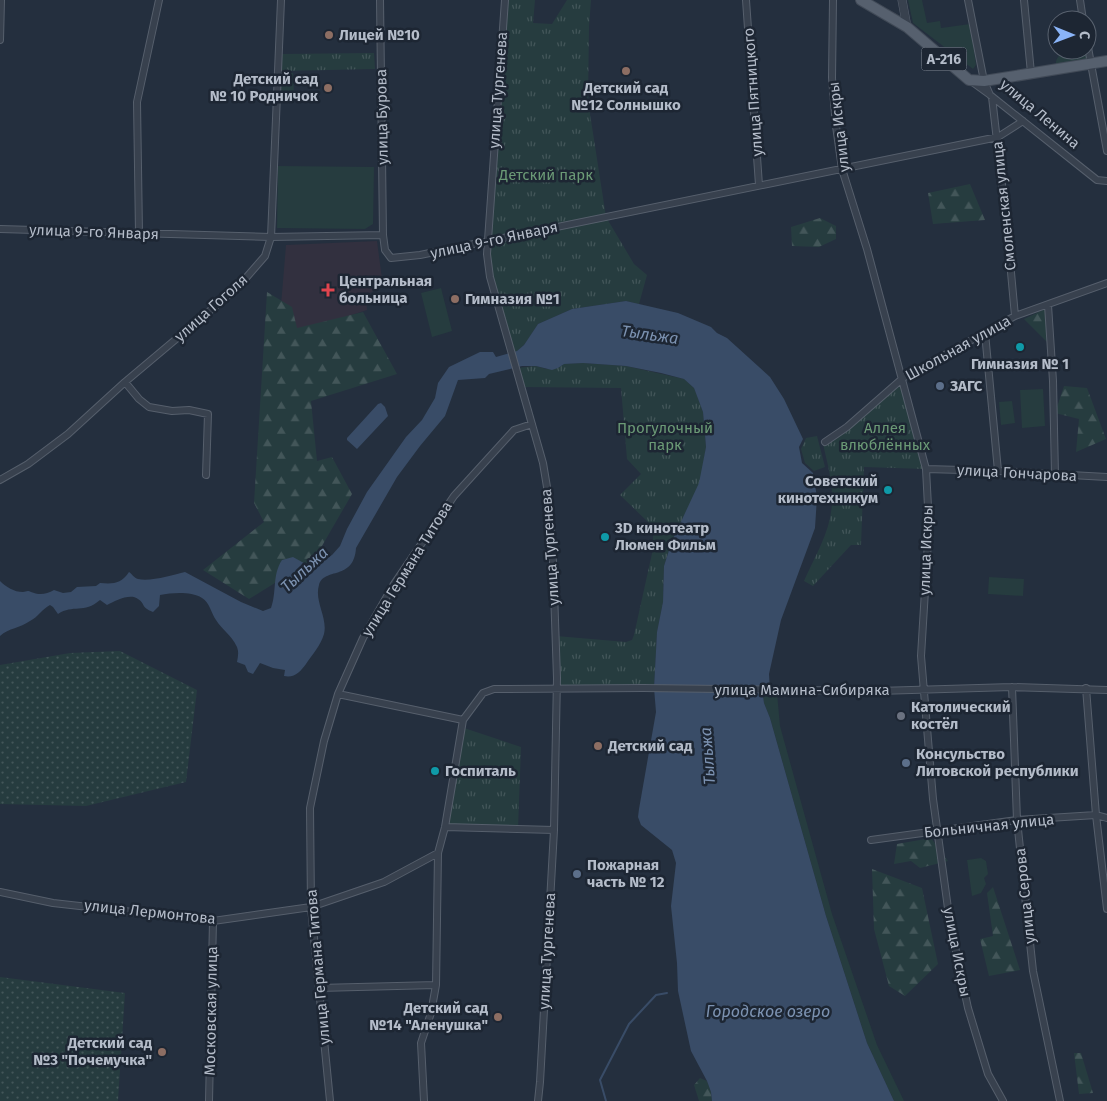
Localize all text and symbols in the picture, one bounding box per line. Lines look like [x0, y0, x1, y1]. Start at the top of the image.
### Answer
north arrow [1047, 10, 1097, 60]
place label: Лицей №10 [339, 26, 420, 44]
street label: улица Пятницкого [740, 27, 766, 157]
marker: Лицей №10 [323, 29, 335, 41]
street label: улица Тургенева [485, 31, 511, 149]
text: С [1076, 31, 1093, 39]
road number: А-216 [922, 48, 966, 70]
marker: Детский сад №12 Солнышко [620, 65, 632, 77]
street label: улица Бурова [372, 69, 392, 165]
place label: Детский сад № 10 Родничок [210, 70, 319, 105]
street label: улица Ленина [996, 75, 1084, 153]
place label: Детский сад №12 Солнышко [571, 79, 681, 114]
street label: улица Искры [825, 81, 853, 173]
marker: Детский сад № 10 Родничок [322, 82, 334, 94]
street label: Смоленская улица [988, 141, 1020, 271]
park label: Детский парк [498, 166, 593, 184]
street label: улица 9-го Января [429, 218, 559, 262]
street label: улица 9-го Января [29, 221, 159, 243]
street label: улица Гоголя [171, 270, 251, 346]
place label: Центральная больница [339, 272, 432, 307]
marker: Центральная больница [321, 283, 335, 297]
place label: Гимназия №1 [465, 290, 560, 308]
marker: Гимназия №1 [449, 293, 461, 305]
street label: Школьная улица [902, 312, 1014, 384]
water label: Тыльжа [620, 321, 680, 348]
marker: Гимназия № 1 [1014, 341, 1026, 353]
place label: Гимназия № 1 [971, 355, 1069, 373]
place label: ЗАГС [949, 377, 983, 395]
marker: ЗАГС [934, 380, 946, 392]
park label: Прогулочный парк [617, 419, 713, 454]
park label: Аллея влюблённых [840, 419, 931, 454]
street label: улица Гончарова [957, 461, 1077, 485]
place label: Советский кинотехникум [778, 472, 878, 507]
marker: Советский кинотехникум [882, 484, 894, 496]
street label: улица Тургенева [537, 488, 563, 606]
street label: улица Германа Титова [358, 498, 456, 640]
street label: улица Искры [915, 504, 937, 596]
place label: 3D кинотеатр Люмен Фильм [614, 519, 716, 554]
marker: 3D кинотеатр Люмен Фильм [599, 531, 611, 543]
water label: Тыльжа [277, 543, 332, 596]
street label: улица Мамина-Сибиряка [714, 681, 890, 699]
place label: Католический костёл [911, 698, 1011, 733]
marker: Католический костёл [895, 710, 907, 722]
water label: Тыльжа [696, 727, 719, 785]
place label: Детский сад [607, 737, 693, 755]
marker: Детский сад [592, 740, 604, 752]
place label: Консульство Литовской республики [916, 745, 1079, 780]
marker: Консульство Литовской республики [900, 757, 912, 769]
place label: Госпиталь [445, 762, 516, 780]
marker: Госпиталь [429, 765, 441, 777]
street label: Больничная улица [923, 810, 1055, 842]
street label: улица Серова [1011, 847, 1039, 945]
place label: Пожарная часть № 12 [587, 856, 665, 891]
marker: Пожарная часть № 12 [571, 868, 583, 880]
street label: улица Германа Титова [302, 888, 334, 1046]
street label: улица Тургенева [535, 892, 559, 1010]
street label: улица Лермонтова [83, 896, 217, 928]
street label: улица Искры [939, 906, 975, 998]
street label: Московская улица [201, 946, 221, 1076]
place label: Детский сад №14 "Аленушка" [369, 999, 489, 1034]
water label: Городское озеро [706, 1002, 830, 1021]
marker: Детский сад №14 "Аленушка" [492, 1011, 504, 1023]
place label: Детский сад №3 "Почемучка" [33, 1034, 153, 1069]
marker: Детский сад №3 "Почемучка" [156, 1046, 168, 1058]

